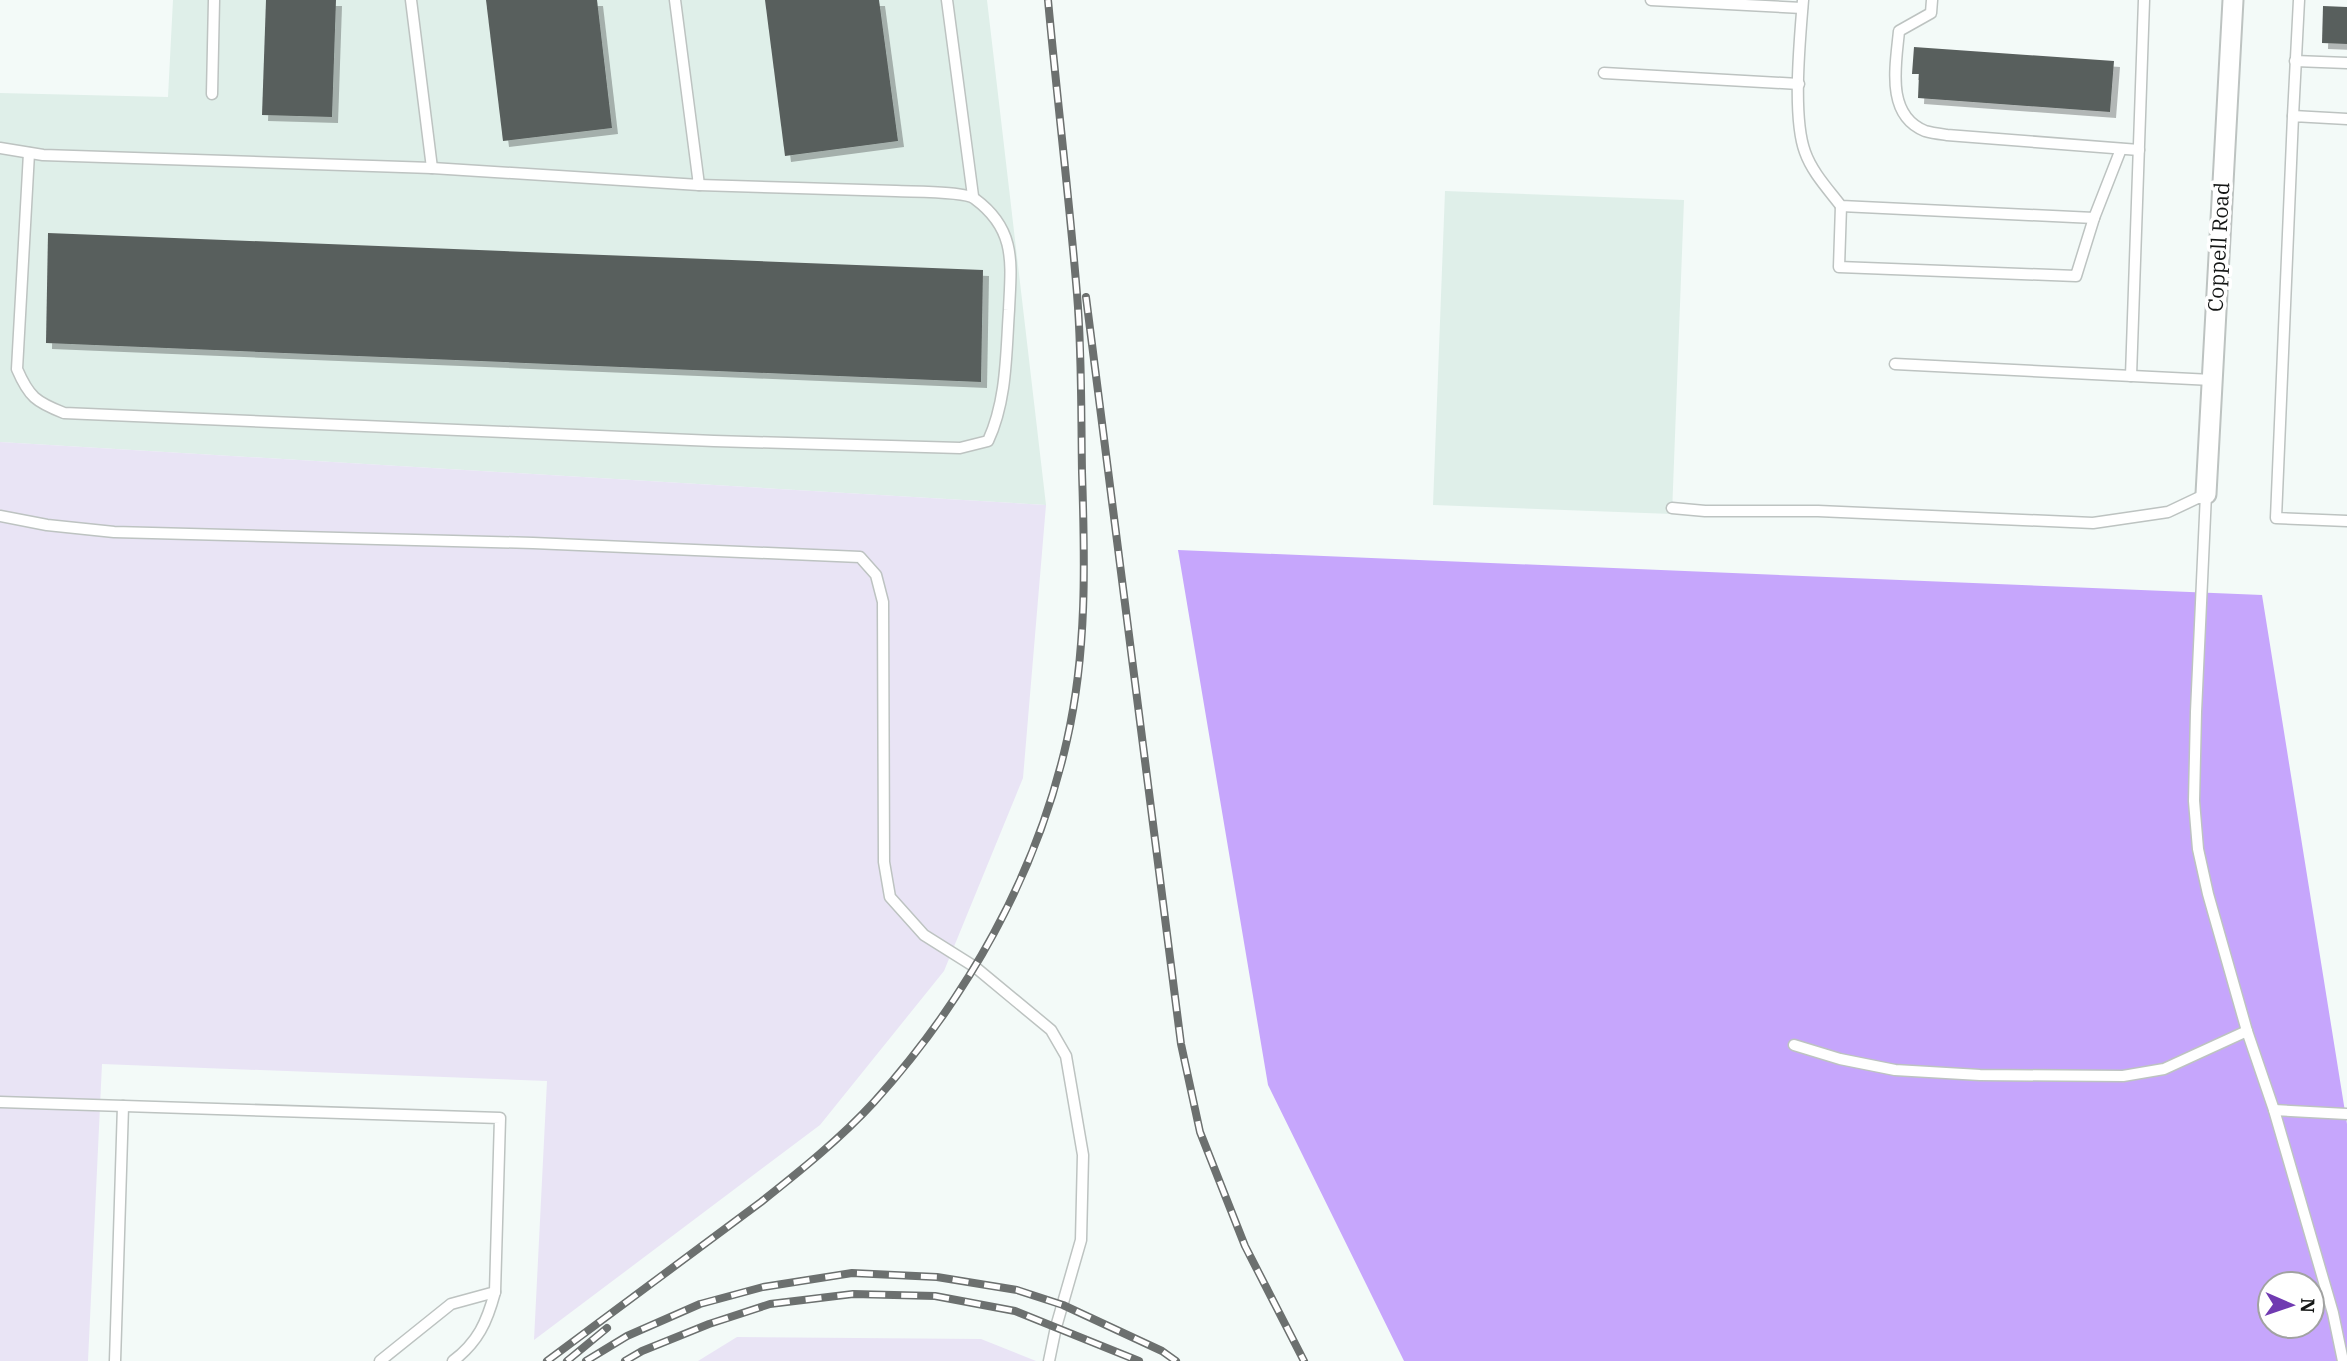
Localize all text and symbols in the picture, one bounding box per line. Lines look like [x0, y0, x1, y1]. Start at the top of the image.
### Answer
street label: Coppell Road [2201, 181, 2235, 313]
north arrow [2256, 1270, 2326, 1340]
text: N [2296, 1298, 2320, 1314]

